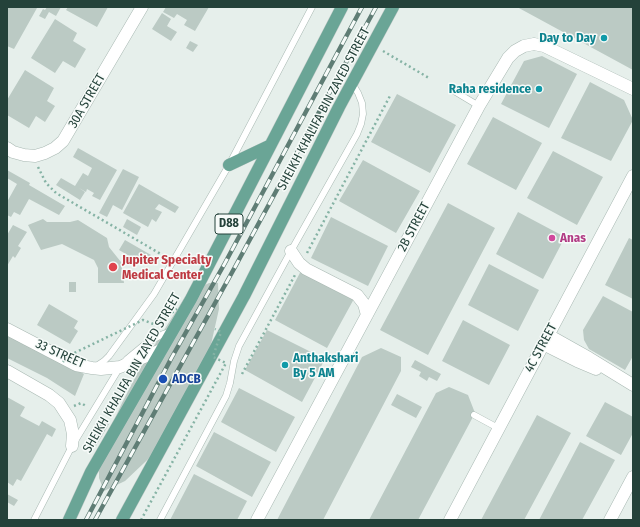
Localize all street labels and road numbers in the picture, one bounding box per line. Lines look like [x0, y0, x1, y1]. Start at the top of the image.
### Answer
street label: SHEIKH KHALIFA BIN ZAYED STREET [274, 25, 374, 193]
street label: 30A STREET [65, 71, 109, 131]
street label: 2B STREET [395, 200, 433, 254]
road number: D88 [215, 214, 243, 234]
street label: SHEIKH KHALIFA BIN ZAYED STREET [80, 290, 184, 456]
street label: 4C STREET [522, 321, 560, 375]
street label: 33 STREET [33, 336, 87, 372]

